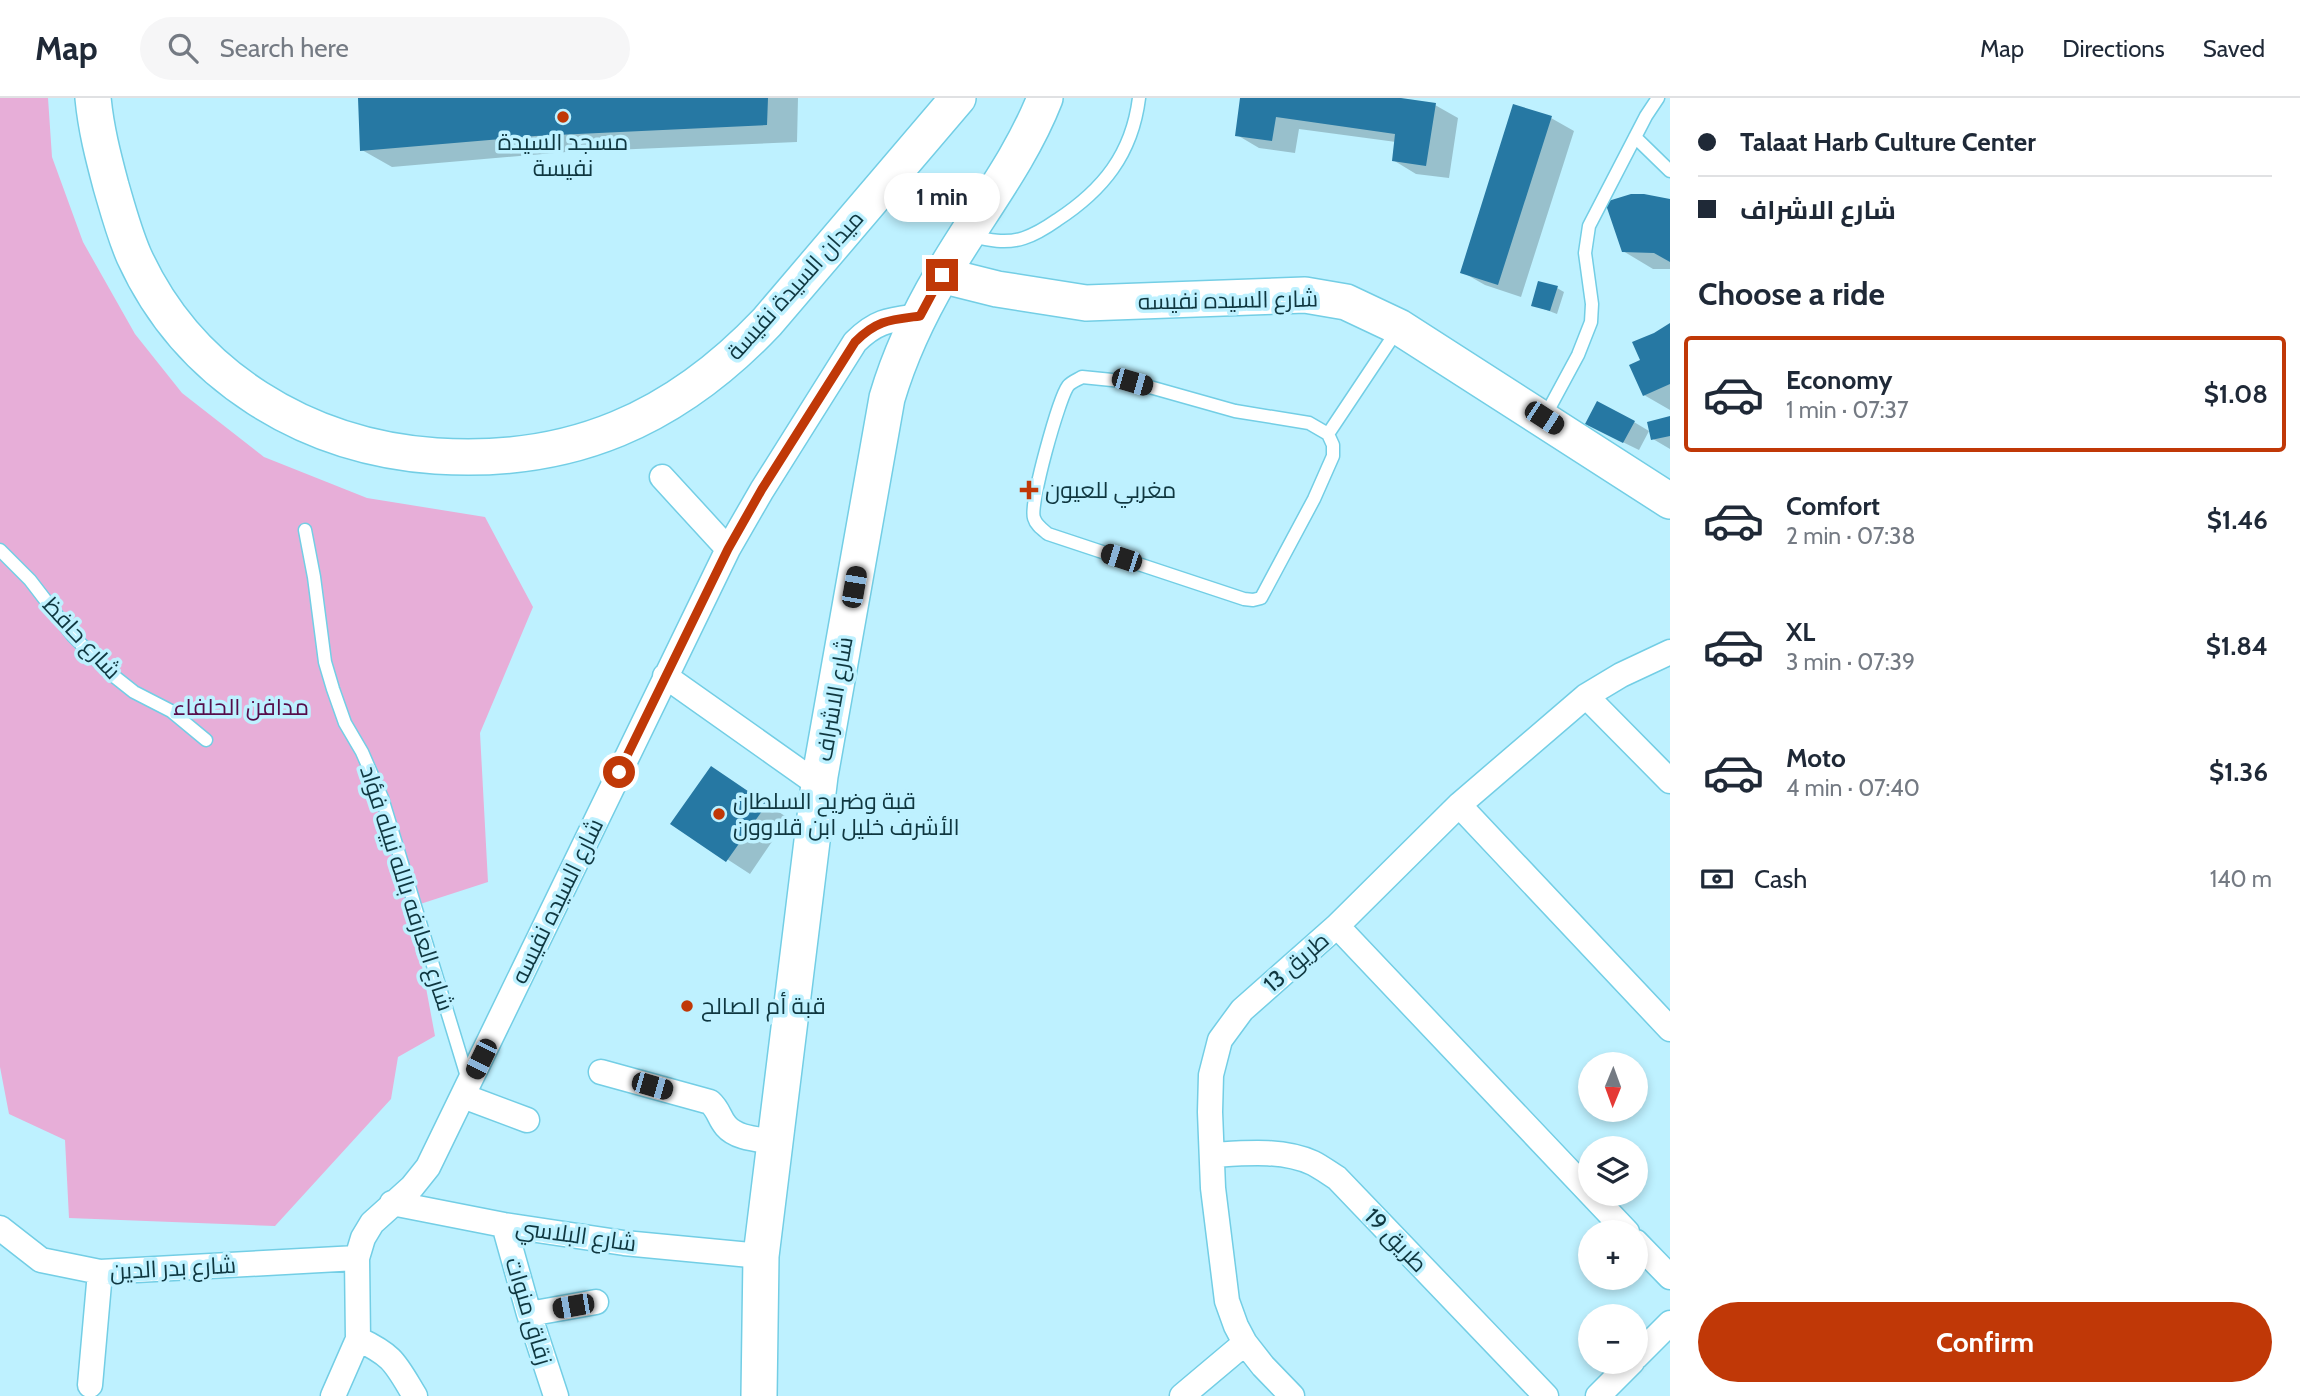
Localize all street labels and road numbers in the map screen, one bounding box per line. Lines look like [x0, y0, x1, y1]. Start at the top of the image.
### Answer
street label: ميدان السيدة نفيسة [721, 205, 869, 365]
street label: شارع السيده نفيسه [1138, 284, 1318, 318]
street label: شارع حافظ [36, 591, 127, 686]
street label: شارع الاشراف [809, 634, 861, 764]
street label: شارع العارفه بالله نبيله فؤاد [352, 762, 460, 1015]
street label: شارع السيده نفيسه [505, 814, 611, 989]
street label: طريق 13 [1257, 926, 1335, 998]
street label: طريق 19 [1359, 1202, 1433, 1278]
street label: شارع البلاسي [513, 1213, 638, 1260]
street label: شارع بدر الدين [109, 1251, 237, 1287]
street label: زقاق منوات [499, 1254, 559, 1368]

